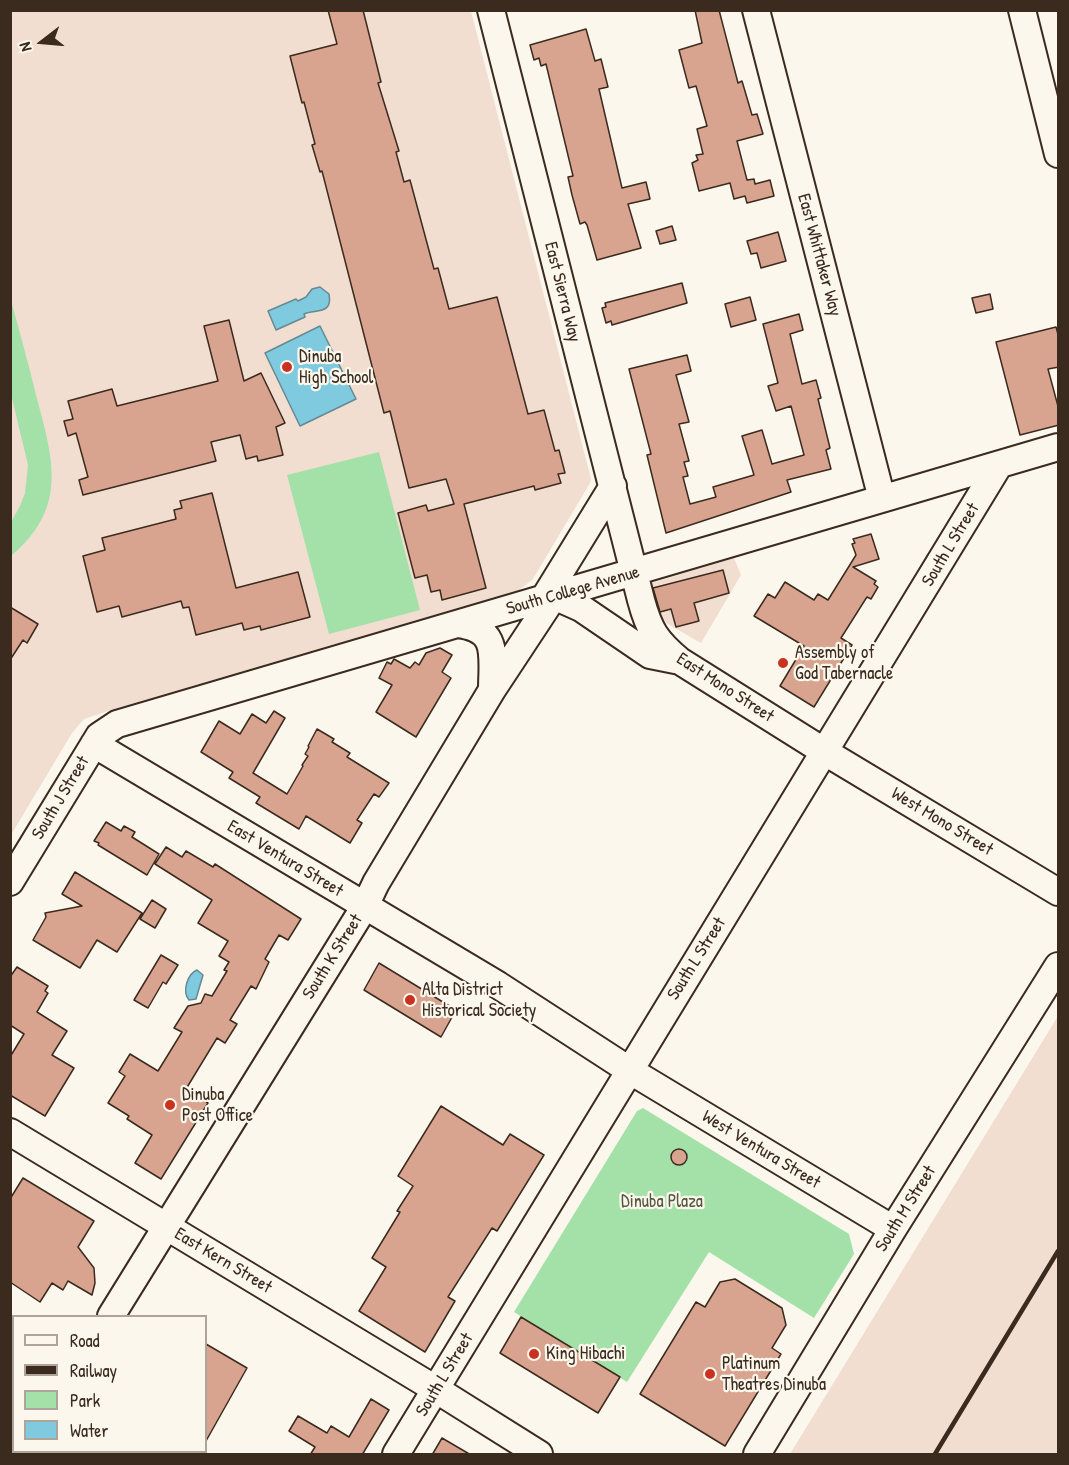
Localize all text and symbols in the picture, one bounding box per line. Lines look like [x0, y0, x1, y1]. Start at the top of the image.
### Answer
north arrow [12, 12, 72, 72]
text: N [13, 40, 36, 54]
street label: East Whittaker Way [792, 191, 846, 319]
street label: East Sierra Way [539, 240, 585, 344]
place label: Dinuba High School [299, 346, 373, 388]
marker: Dinuba High School [280, 360, 294, 374]
street label: South L Street [918, 499, 984, 591]
street label: South College Avenue [504, 562, 642, 620]
place label: Assembly of God Tabernacle [795, 642, 893, 684]
street label: East Mono Street [672, 649, 778, 727]
marker: Assembly of God Tabernacle [776, 656, 790, 670]
street label: South J Street [28, 752, 94, 844]
street label: West Mono Street [887, 783, 997, 861]
street label: East Ventura Street [223, 816, 347, 902]
street label: South K Street [298, 911, 368, 1003]
street label: South L Street [663, 914, 731, 1004]
place label: Alta District Historical Society [422, 979, 536, 1022]
marker: Alta District Historical Society [403, 993, 417, 1007]
place label: Dinuba Post Office [182, 1084, 253, 1126]
marker: Dinuba Post Office [163, 1098, 177, 1112]
street label: West Ventura Street [698, 1106, 824, 1194]
street label: South M Street [871, 1162, 941, 1256]
park label: Dinuba Plaza [621, 1191, 703, 1213]
street label: East Kern Street [170, 1223, 276, 1299]
legend [12, 1315, 207, 1453]
text: Road [70, 1328, 100, 1353]
street label: South L Street [412, 1329, 478, 1421]
place label: King Hibachi [546, 1343, 625, 1365]
marker: King Hibachi [527, 1347, 541, 1361]
place label: Platinum Theatres Dinuba [722, 1353, 826, 1396]
text: Railway [70, 1358, 117, 1383]
marker: Platinum Theatres Dinuba [703, 1367, 717, 1381]
text: Park [70, 1388, 100, 1413]
text: Water [70, 1418, 108, 1443]

